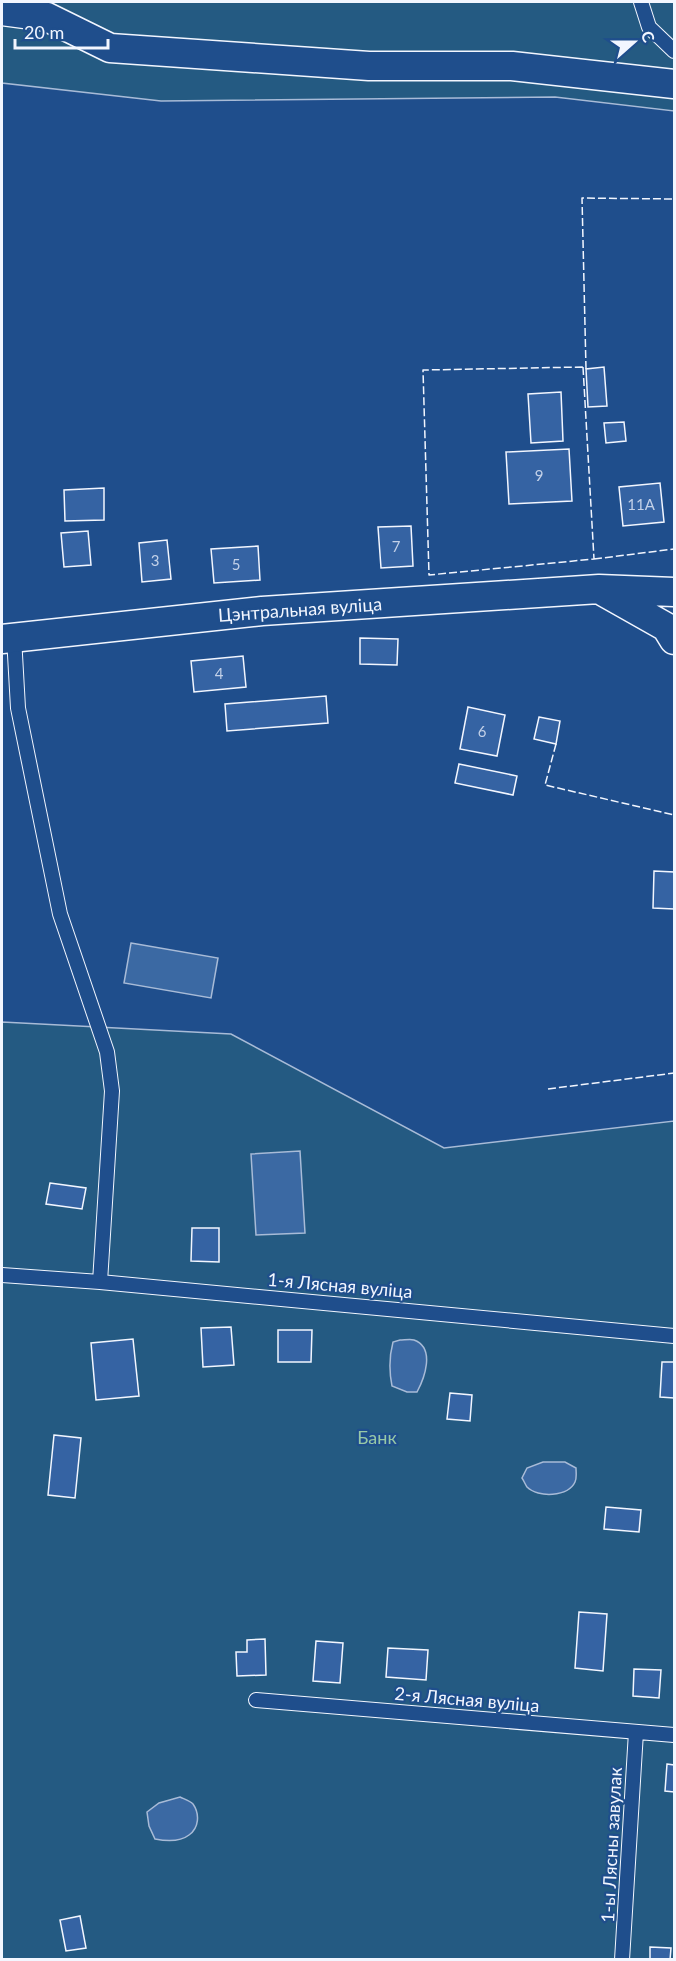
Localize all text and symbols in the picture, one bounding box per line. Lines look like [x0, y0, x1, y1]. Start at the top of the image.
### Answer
scale bar [15, 12, 108, 50]
north arrow [604, 12, 664, 72]
text: 20 m [24, 21, 64, 43]
text: С [638, 28, 659, 45]
house number: 9 [535, 466, 543, 484]
house number: 11А [627, 495, 656, 513]
house number: 7 [392, 537, 401, 555]
house number: 3 [151, 551, 159, 569]
house number: 5 [232, 555, 240, 573]
street label: Цэнтральная вуліца [217, 592, 383, 626]
house number: 4 [215, 664, 224, 682]
house number: 6 [478, 722, 487, 740]
street label: 1-я Лясная вуліца [267, 1268, 413, 1302]
park label: Банк [357, 1426, 397, 1448]
street label: 2-я Лясная вуліца [394, 1682, 540, 1716]
street label: 1-ы Лясны завулак [596, 1766, 626, 1923]

